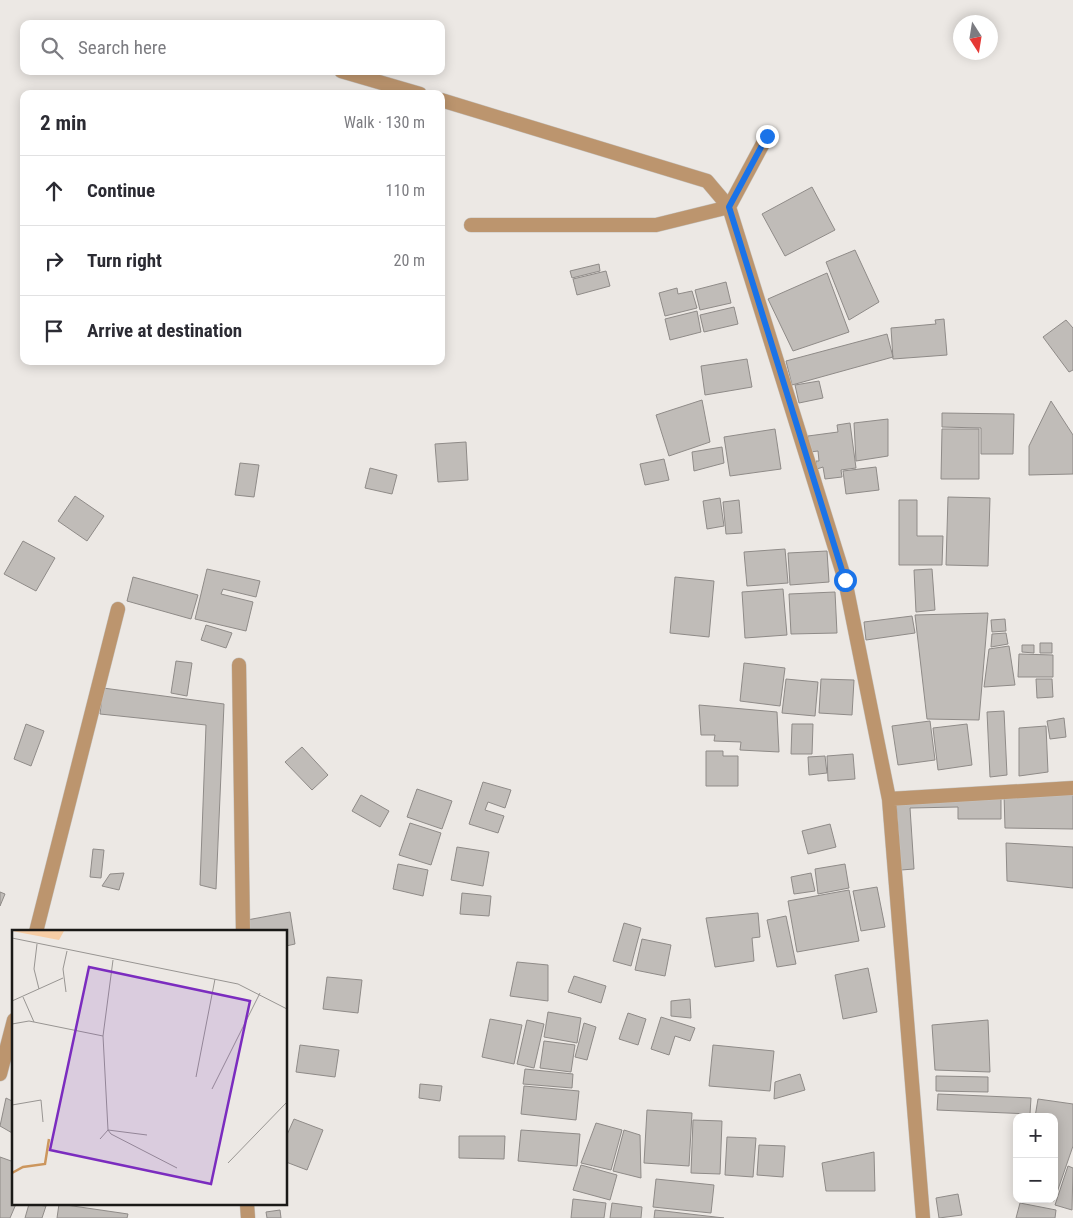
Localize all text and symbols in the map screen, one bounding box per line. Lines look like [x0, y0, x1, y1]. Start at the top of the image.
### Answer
north arrow [953, 15, 998, 60]
search box [20, 20, 445, 75]
icon: search [38, 34, 66, 62]
text: Search here [78, 36, 166, 59]
text: 2 min [40, 111, 87, 135]
text: Walk · 130 m [344, 113, 425, 132]
route end [756, 125, 779, 148]
icon: ahead [40, 177, 68, 205]
text: Continue [87, 179, 155, 202]
text: 110 m [386, 181, 425, 200]
icon: right [40, 247, 68, 275]
text: Turn right [87, 249, 162, 272]
text: 20 m [393, 251, 425, 270]
icon: arrive [40, 317, 68, 345]
text: Arrive at destination [87, 319, 242, 342]
route start [834, 569, 857, 592]
inset map [12, 930, 288, 1206]
map controls [1013, 1113, 1058, 1203]
button: + [1013, 1113, 1058, 1158]
button: − [1013, 1158, 1058, 1203]

